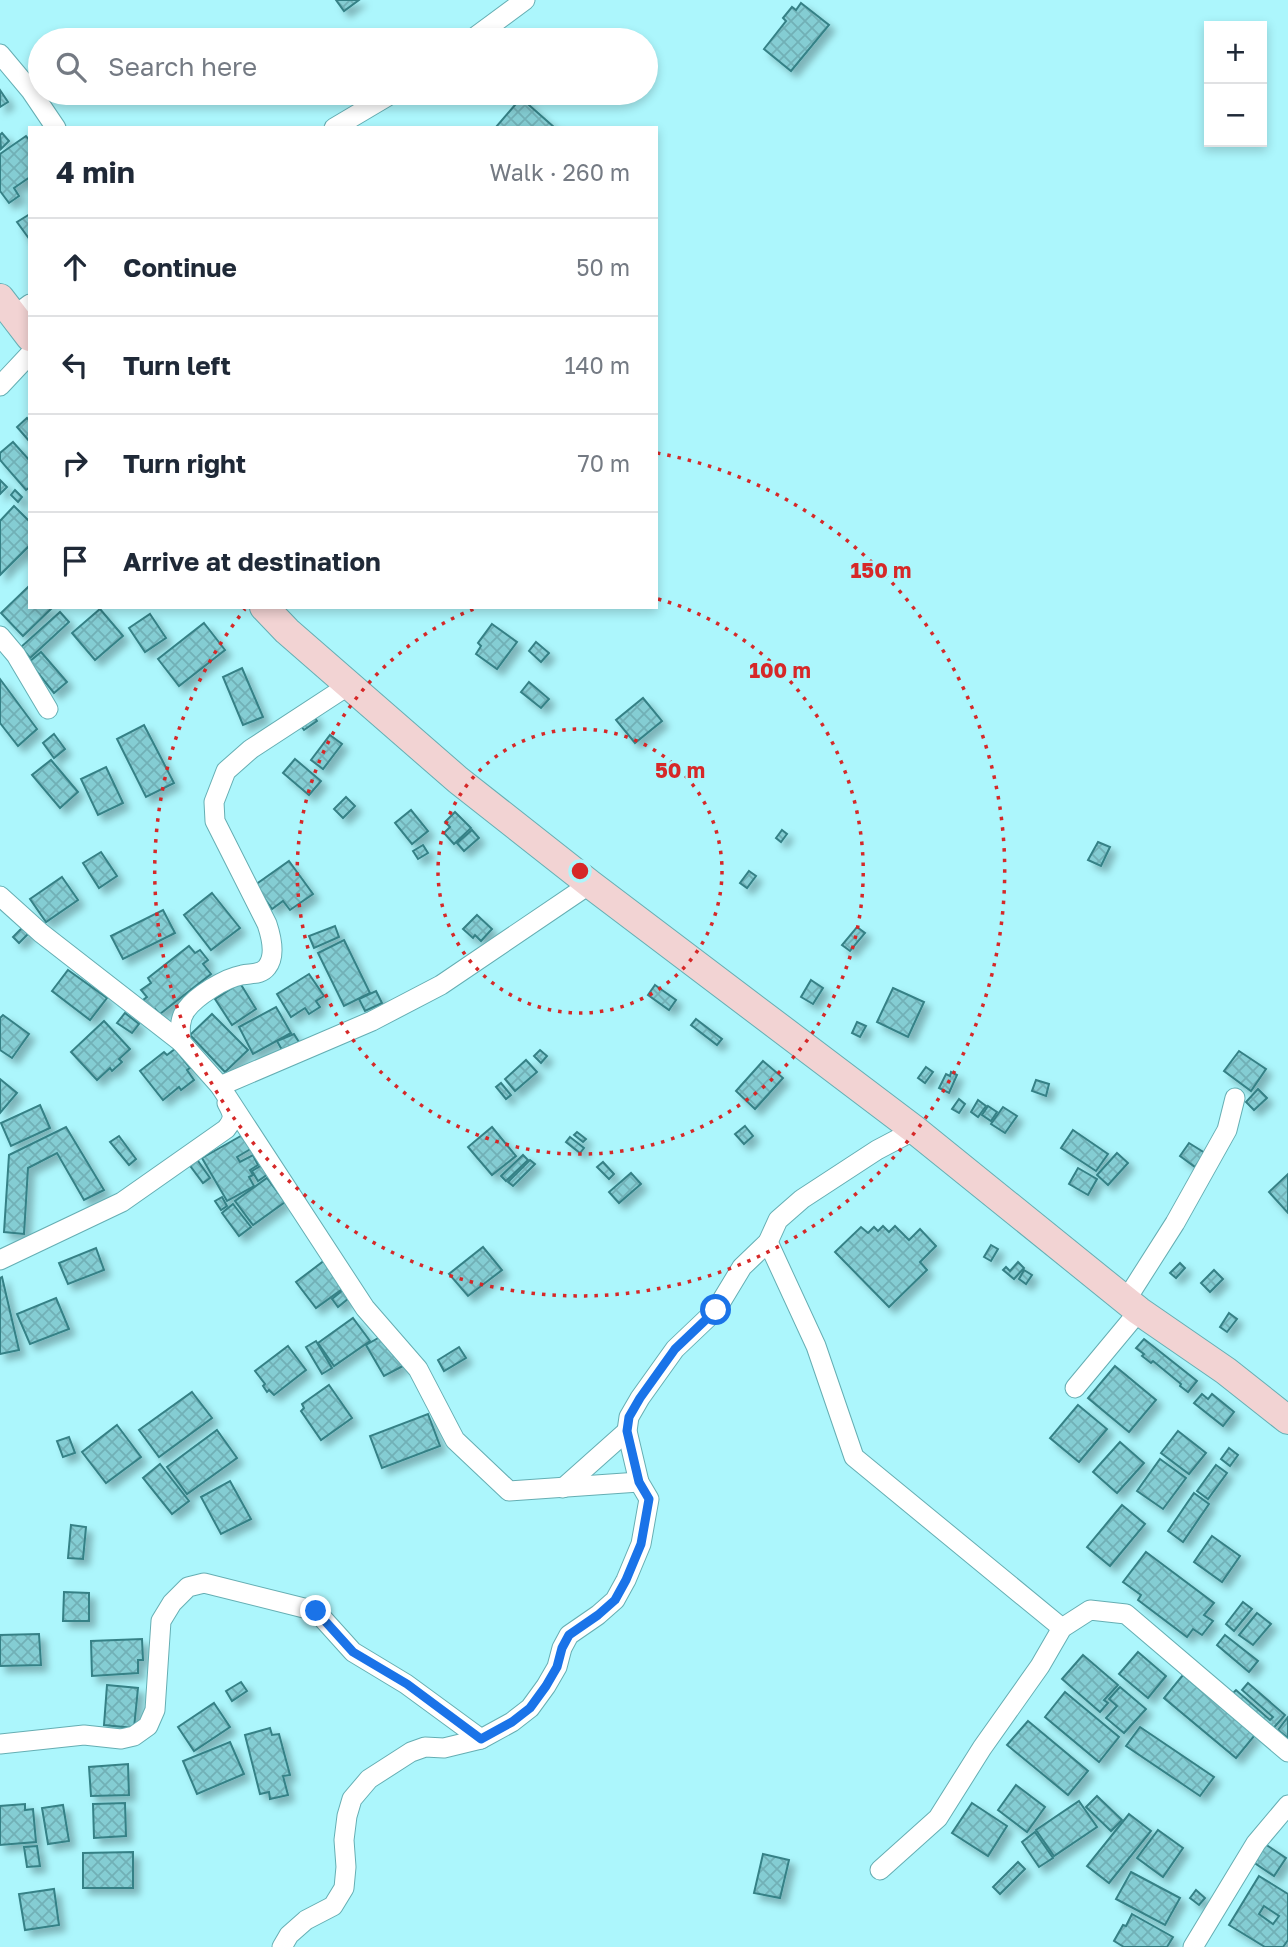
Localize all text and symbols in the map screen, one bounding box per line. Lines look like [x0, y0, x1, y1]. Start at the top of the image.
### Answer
map controls [1204, 21, 1267, 147]
button: + [1204, 21, 1267, 84]
search box [28, 28, 658, 105]
icon: search [52, 48, 90, 86]
text: Search here [108, 51, 257, 82]
button: − [1204, 84, 1267, 147]
text: 4 min [56, 154, 135, 190]
text: Walk · 260 m [489, 158, 630, 186]
icon: ahead [56, 248, 94, 286]
text: Continue [123, 252, 237, 283]
text: 50 m [576, 253, 630, 281]
icon: left [56, 346, 94, 384]
text: Turn left [123, 350, 231, 381]
text: 140 m [564, 351, 630, 379]
icon: right [56, 444, 94, 482]
text: Turn right [123, 448, 246, 479]
text: 70 m [577, 449, 630, 477]
icon: arrive [56, 542, 94, 580]
text: Arrive at destination [123, 546, 381, 577]
text: 150 m [851, 557, 911, 583]
text: 100 m [749, 657, 811, 683]
text: 50 m [655, 757, 705, 783]
centre of rings [568, 859, 592, 883]
route start [700, 1294, 731, 1325]
route end [300, 1595, 331, 1626]

